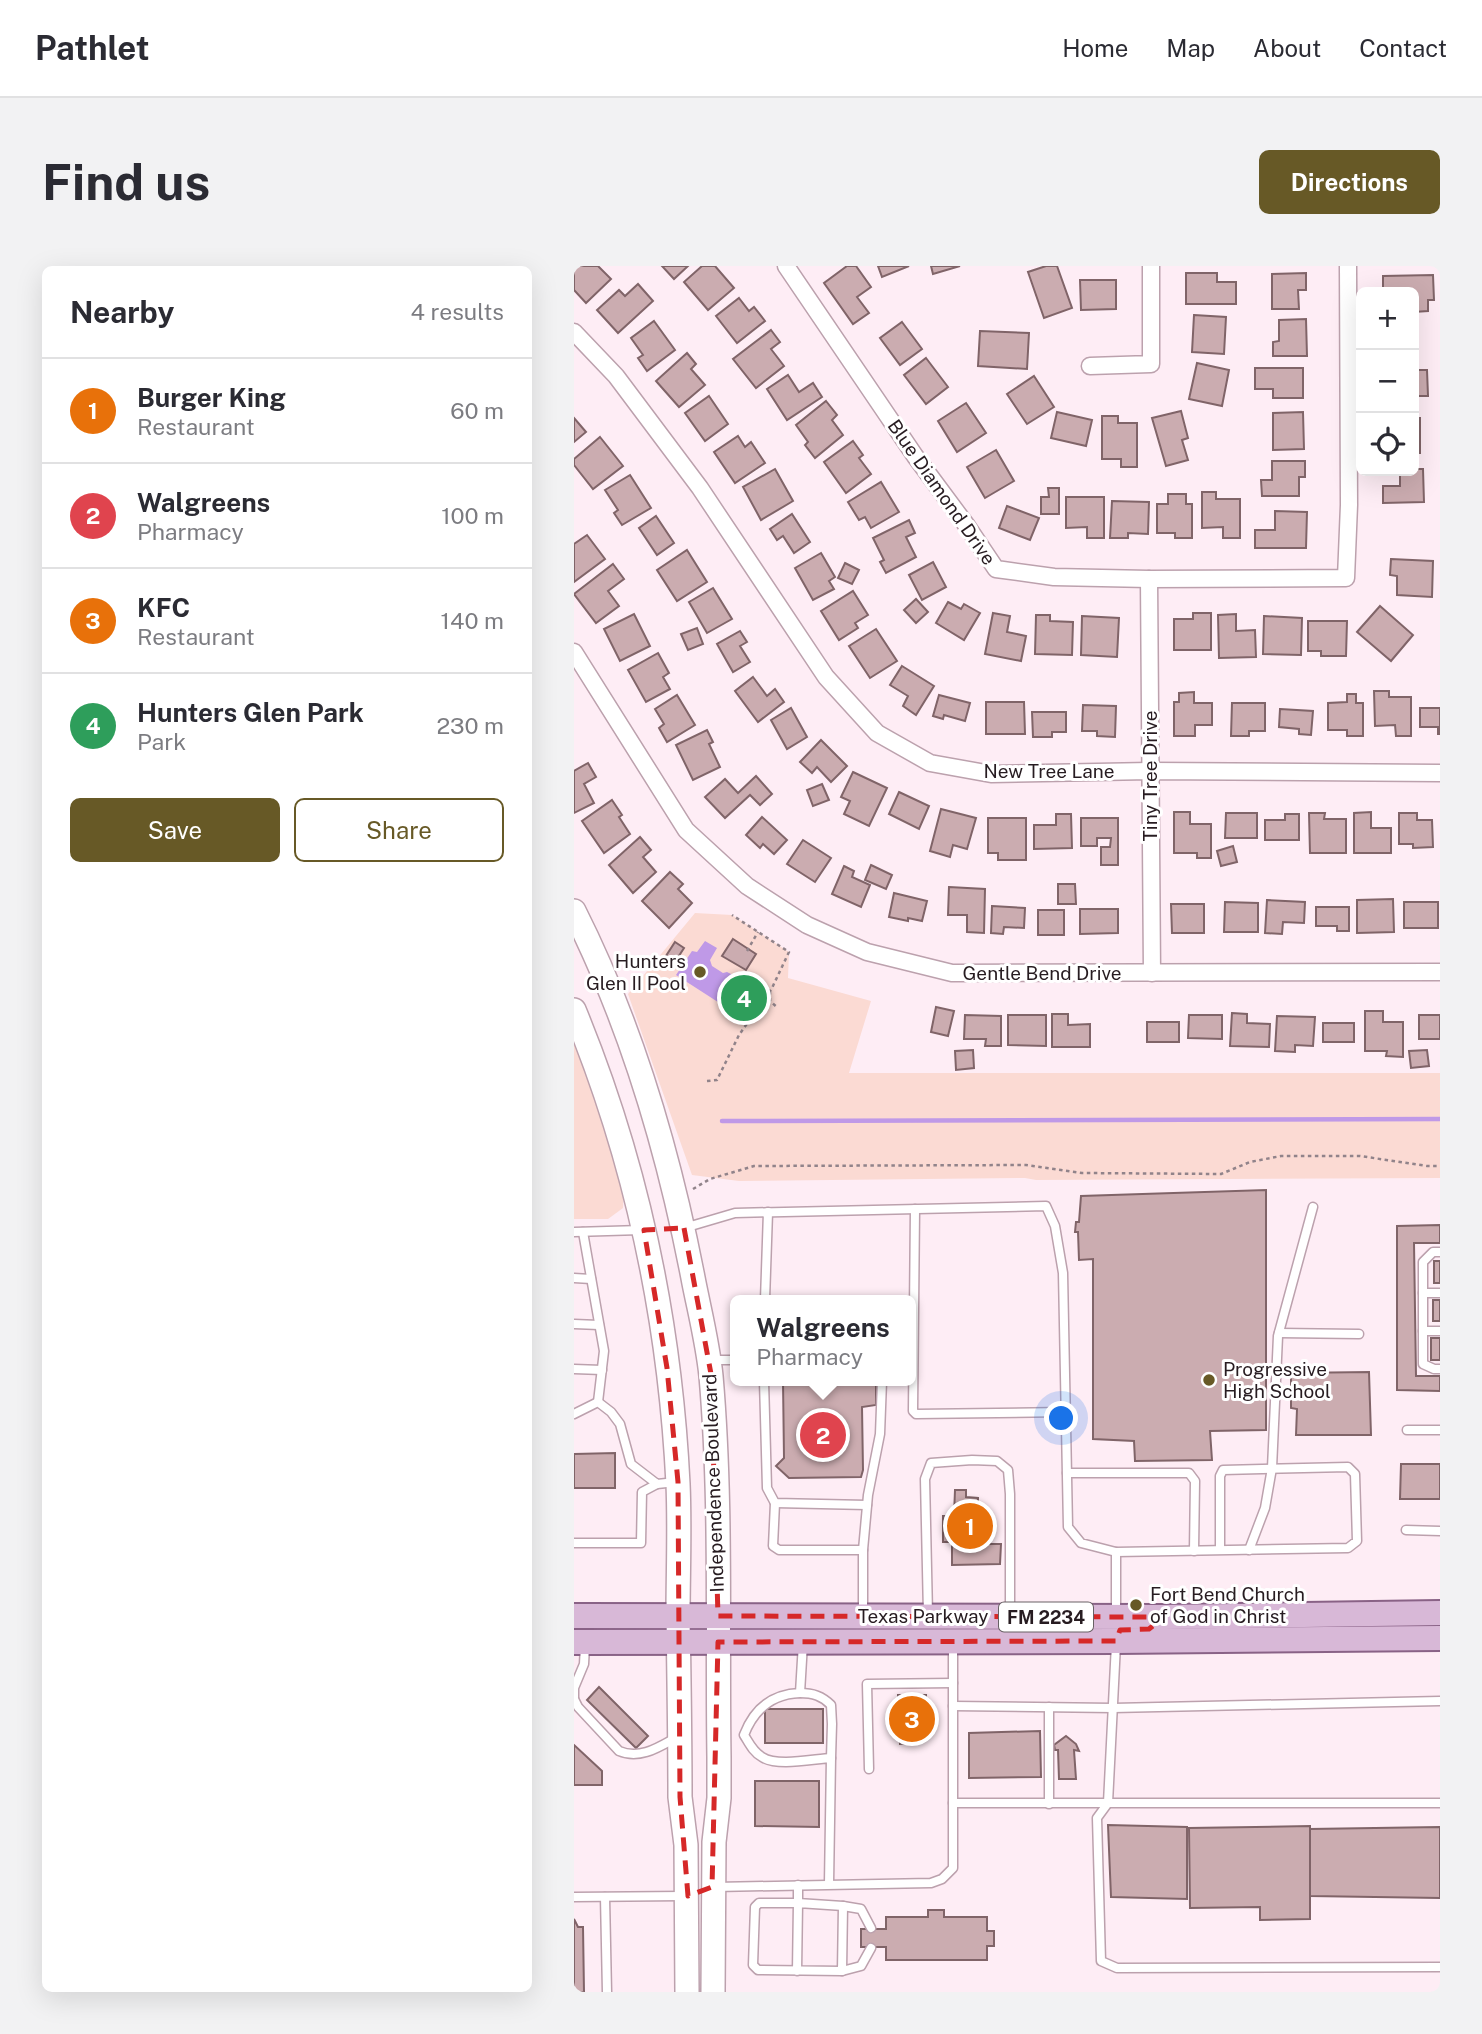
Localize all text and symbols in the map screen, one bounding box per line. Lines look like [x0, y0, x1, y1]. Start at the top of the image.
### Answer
text: Pathlet [35, 29, 150, 67]
text: Home [1062, 34, 1128, 62]
text: Map [1166, 34, 1215, 62]
text: About [1253, 34, 1321, 62]
text: Contact [1359, 34, 1447, 62]
button: Directions [1259, 150, 1440, 214]
text: Find us [42, 153, 210, 211]
map controls [1356, 287, 1419, 476]
button: + [1356, 287, 1419, 350]
text: Nearby [70, 294, 174, 330]
text: 4 results [410, 298, 504, 325]
button: − [1356, 350, 1419, 413]
text: Burger King [137, 382, 286, 413]
text: 1 [88, 397, 98, 424]
text: 60 m [450, 397, 504, 424]
text: Restaurant [137, 413, 255, 440]
button: locate [1356, 413, 1419, 476]
street label: Blue Diamond Drive [884, 415, 1000, 569]
text: Walgreens [137, 487, 270, 518]
text: 2 [86, 502, 100, 529]
text: 100 m [441, 502, 504, 529]
text: Pharmacy [137, 518, 244, 545]
text: KFC [137, 592, 190, 623]
text: 3 [85, 607, 101, 634]
text: 140 m [441, 607, 504, 634]
text: Restaurant [137, 623, 255, 650]
text: Hunters Glen Park [137, 697, 364, 728]
street label: Tiny Tree Drive [1139, 711, 1161, 841]
text: 4 [85, 712, 101, 739]
text: 230 m [436, 712, 504, 739]
text: Park [137, 728, 186, 755]
street label: New Tree Lane [983, 760, 1115, 782]
button: Save [70, 798, 280, 862]
button: Share [294, 798, 504, 862]
place label: Hunters Glen II Pool [586, 950, 686, 994]
street label: Gentle Bend Drive [962, 962, 1122, 984]
marker: Hunters Glen II Pool [692, 964, 708, 980]
pin: 4 [721, 972, 767, 1024]
popup [730, 1295, 916, 1386]
text: Walgreens [756, 1312, 890, 1343]
text: Pharmacy [756, 1343, 863, 1370]
place label: Progressive High School [1223, 1358, 1331, 1402]
marker: Progressive High School [1201, 1372, 1217, 1388]
street label: Independence Boulevard [698, 1373, 728, 1593]
your location [1044, 1401, 1078, 1435]
pin: 2 [800, 1409, 846, 1461]
pin: 1 [947, 1500, 993, 1552]
place label: Fort Bend Church of God in Christ [1150, 1583, 1305, 1627]
marker: Fort Bend Church of God in Christ [1128, 1597, 1144, 1613]
road number: FM 2234 [999, 1602, 1093, 1632]
street label: Texas Parkway [858, 1605, 988, 1627]
pin: 3 [889, 1693, 935, 1745]

